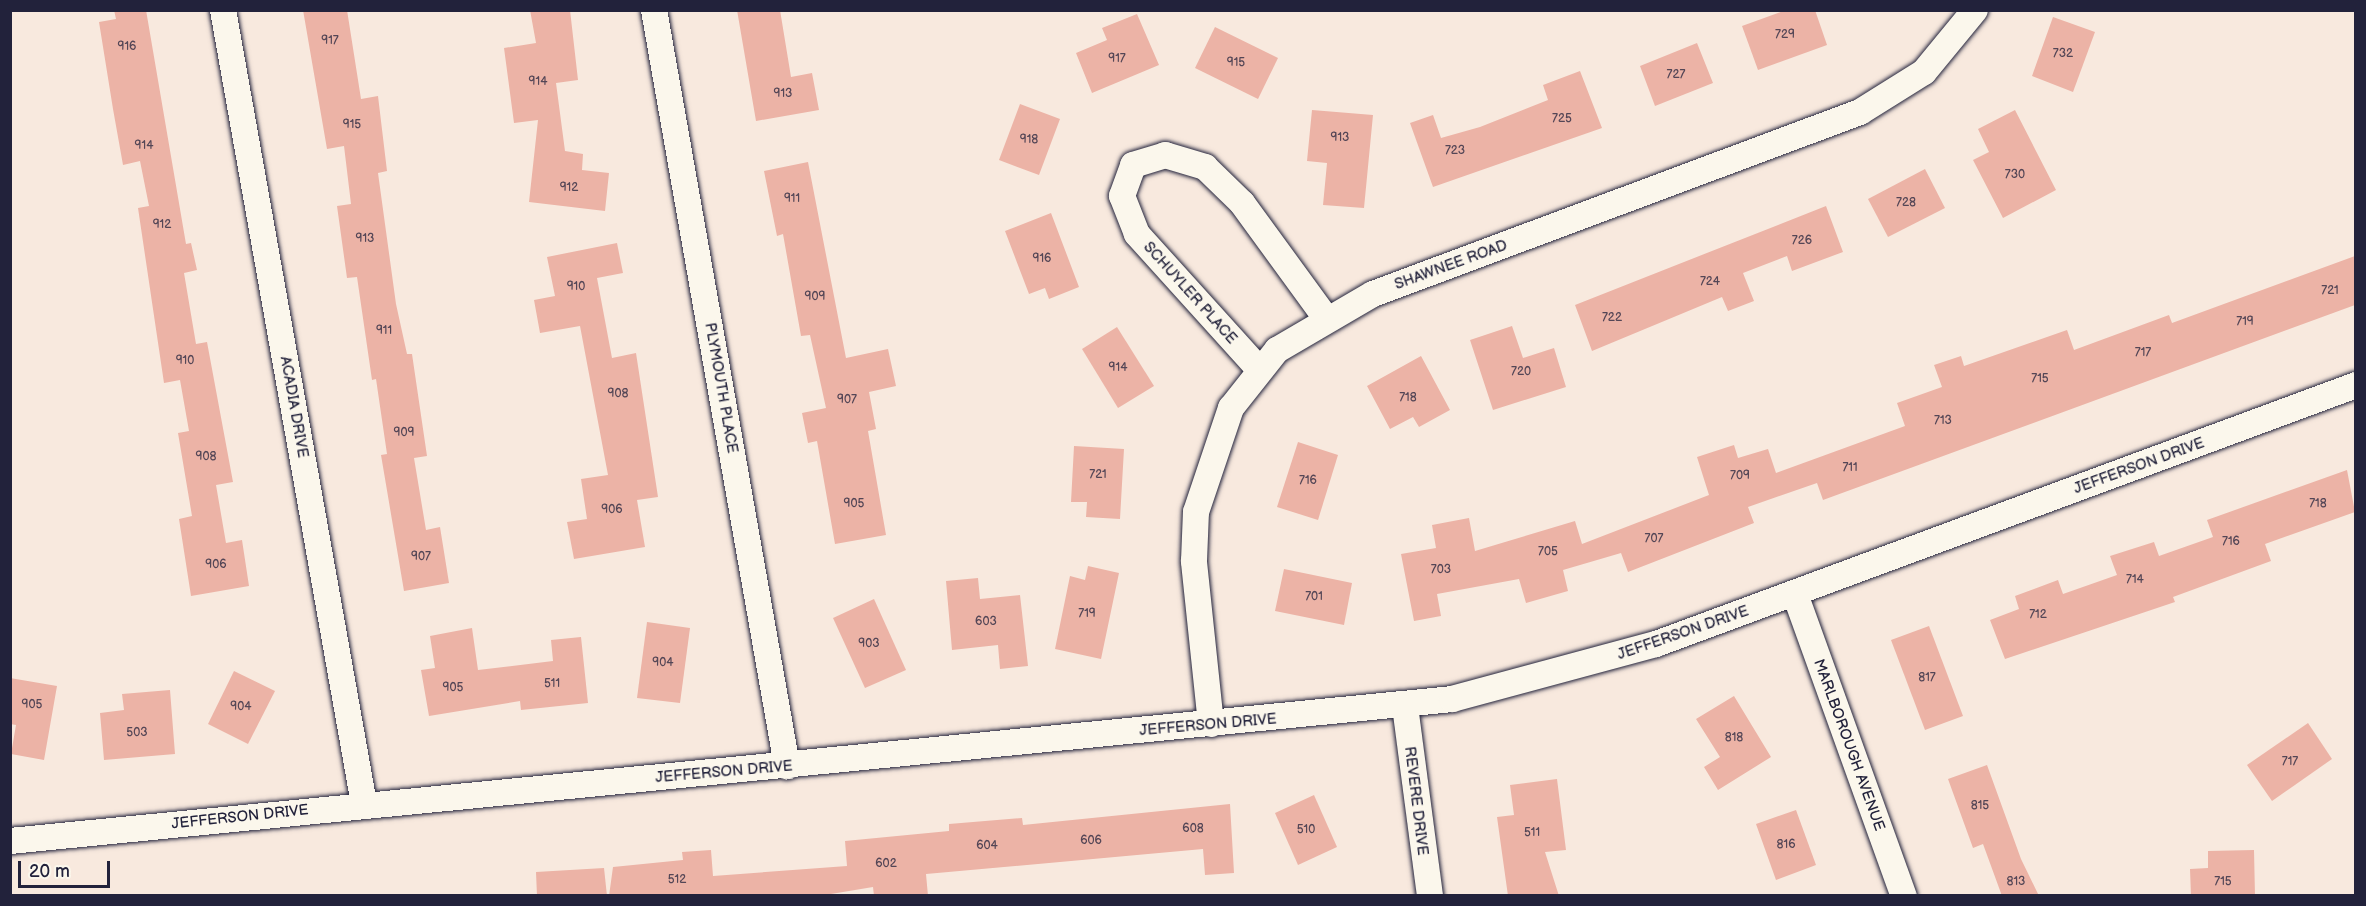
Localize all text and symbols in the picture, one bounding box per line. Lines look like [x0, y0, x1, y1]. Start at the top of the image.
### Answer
house number: 729 [1775, 28, 1795, 42]
house number: 917 [321, 34, 339, 48]
house number: 916 [118, 40, 136, 54]
house number: 732 [2053, 47, 2073, 61]
house number: 917 [1108, 52, 1126, 66]
house number: 915 [1227, 56, 1245, 70]
house number: 727 [1667, 68, 1685, 82]
house number: 914 [529, 75, 547, 89]
house number: 913 [774, 87, 792, 101]
house number: 725 [1552, 112, 1572, 126]
house number: 915 [343, 118, 361, 132]
house number: 913 [1331, 131, 1349, 145]
house number: 918 [1020, 133, 1038, 147]
house number: 914 [135, 139, 153, 153]
house number: 723 [1445, 144, 1465, 158]
house number: 730 [2005, 168, 2025, 182]
house number: 912 [560, 181, 578, 195]
house number: 911 [784, 192, 800, 206]
house number: 728 [1896, 196, 1916, 210]
house number: 912 [153, 218, 171, 232]
house number: 913 [356, 232, 374, 246]
house number: 726 [1792, 234, 1812, 248]
street label: SHAWNEE ROAD [1392, 236, 1510, 294]
street label: SCHUYLER PLACE [1139, 238, 1241, 348]
house number: 916 [1033, 252, 1051, 266]
house number: 724 [1700, 275, 1720, 289]
house number: 910 [567, 280, 585, 294]
house number: 721 [2321, 284, 2339, 298]
house number: 909 [805, 290, 825, 304]
house number: 722 [1602, 311, 1622, 325]
house number: 719 [2236, 315, 2254, 329]
street label: PLYMOUTH PLACE [701, 321, 741, 455]
house number: 911 [376, 324, 392, 338]
house number: 717 [2135, 346, 2151, 360]
house number: 910 [176, 354, 194, 368]
street label: ACADIA DRIVE [276, 355, 312, 459]
house number: 914 [1109, 361, 1127, 375]
house number: 720 [1511, 365, 1531, 379]
house number: 715 [2031, 372, 2049, 386]
house number: 908 [608, 387, 628, 401]
house number: 718 [1399, 391, 1417, 405]
house number: 907 [837, 393, 857, 407]
house number: 713 [1934, 414, 1952, 428]
house number: 909 [394, 426, 414, 440]
street label: JEFFERSON DRIVE [2071, 434, 2207, 498]
house number: 908 [196, 450, 216, 464]
house number: 711 [1842, 461, 1858, 475]
house number: 721 [1089, 468, 1107, 482]
house number: 709 [1730, 469, 1750, 483]
house number: 716 [1299, 474, 1317, 488]
house number: 905 [844, 497, 864, 511]
house number: 718 [2309, 497, 2327, 511]
house number: 906 [601, 503, 623, 517]
house number: 707 [1645, 532, 1663, 546]
house number: 716 [2222, 535, 2240, 549]
house number: 705 [1538, 545, 1558, 559]
house number: 907 [411, 550, 431, 564]
house number: 906 [205, 558, 227, 572]
house number: 703 [1431, 563, 1451, 577]
house number: 714 [2126, 573, 2144, 587]
house number: 701 [1305, 590, 1323, 604]
street label: JEFFERSON DRIVE [1615, 602, 1751, 664]
house number: 719 [1078, 607, 1096, 621]
house number: 712 [2029, 608, 2047, 622]
house number: 603 [975, 615, 997, 629]
house number: 903 [858, 637, 880, 651]
house number: 904 [652, 656, 674, 670]
street label: MARLBOROUGH AVENUE [1809, 657, 1889, 833]
house number: 817 [1918, 671, 1936, 685]
house number: 511 [544, 677, 560, 691]
house number: 905 [443, 681, 463, 695]
house number: 905 [22, 698, 42, 712]
house number: 904 [230, 700, 252, 714]
street label: JEFFERSON DRIVE [1139, 710, 1277, 740]
house number: 503 [126, 726, 148, 740]
house number: 818 [1725, 731, 1743, 745]
street label: REVERE DRIVE [1400, 745, 1432, 857]
house number: 717 [2282, 755, 2298, 769]
street label: JEFFERSON DRIVE [655, 757, 793, 787]
house number: 815 [1971, 799, 1989, 813]
street label: JEFFERSON DRIVE [171, 801, 309, 833]
house number: 608 [1182, 822, 1204, 836]
house number: 510 [1297, 823, 1315, 837]
house number: 511 [1524, 826, 1540, 840]
house number: 606 [1080, 834, 1102, 848]
house number: 816 [1777, 838, 1795, 852]
house number: 604 [976, 839, 998, 853]
scale bar [21, 849, 112, 887]
house number: 602 [875, 857, 897, 871]
text: 20 m [29, 861, 70, 882]
house number: 512 [668, 873, 686, 887]
house number: 813 [2006, 875, 2026, 889]
house number: 715 [2214, 875, 2232, 889]

